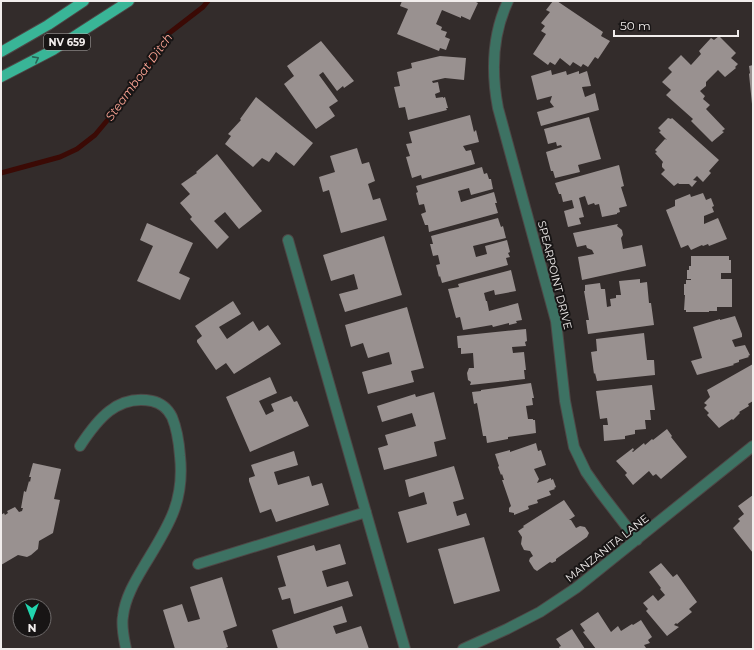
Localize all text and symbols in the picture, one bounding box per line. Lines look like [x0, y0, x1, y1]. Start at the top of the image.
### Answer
scale bar [614, 12, 738, 38]
text: 50 m [620, 18, 651, 33]
water label: Steamboat Ditch [102, 30, 175, 123]
road number: NV 659 [44, 34, 90, 50]
one-way arrow [32, 57, 39, 64]
street label: SPEARPOINT DRIVE [535, 219, 575, 331]
street label: MANZANITA LANE [562, 511, 652, 585]
north arrow [12, 598, 52, 638]
text: N [28, 621, 36, 635]

